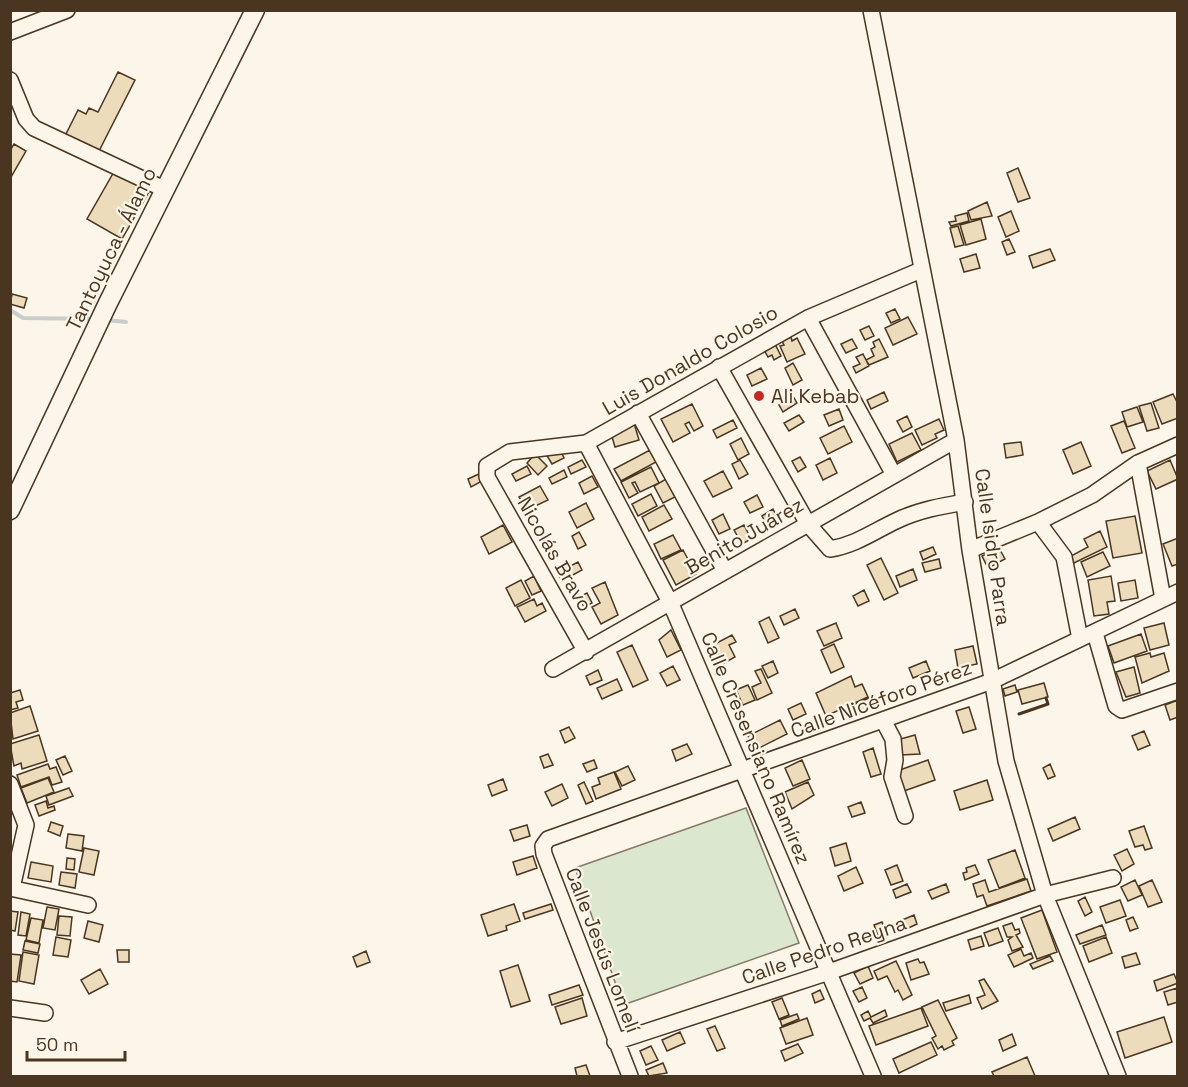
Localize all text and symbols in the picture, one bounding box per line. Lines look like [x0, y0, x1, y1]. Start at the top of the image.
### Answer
street label: Tantoyuca - Álamo [60, 163, 162, 335]
street label: Luis Donaldo Colosio [598, 299, 782, 421]
place label: Ali Kebab [771, 383, 859, 409]
marker: Ali Kebab [752, 389, 766, 403]
street label: Calle Isidro Parra [969, 467, 1017, 627]
street label: Nicolás Bravo [512, 492, 598, 616]
street label: Benito Juárez [680, 492, 808, 580]
street label: Calle Cresensiano Ramírez [695, 628, 817, 868]
street label: Calle Nicéforo Pérez [787, 654, 975, 744]
street label: Calle Jesús Lomelí [560, 864, 646, 1036]
street label: Calle Pedro Reyna [738, 910, 910, 990]
scale bar [27, 1024, 124, 1062]
text: 50 m [36, 1033, 78, 1056]

